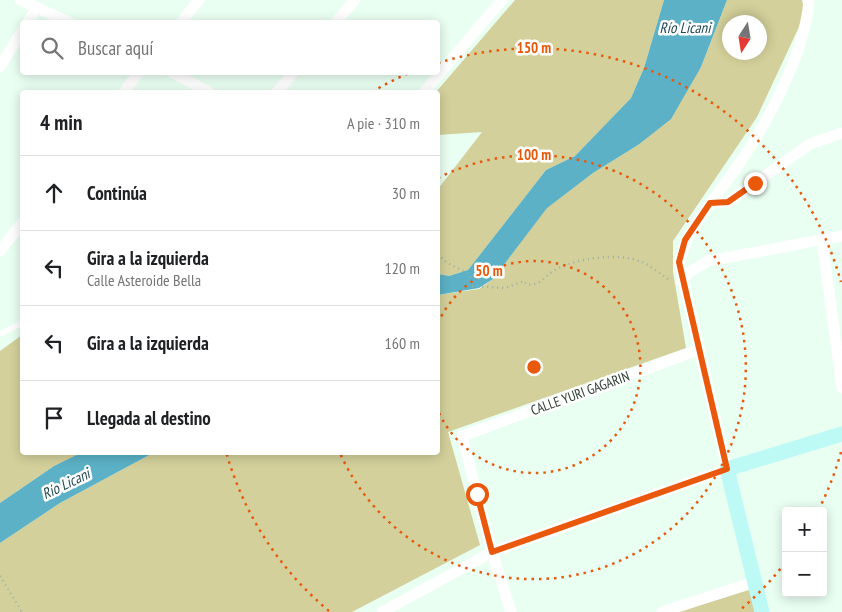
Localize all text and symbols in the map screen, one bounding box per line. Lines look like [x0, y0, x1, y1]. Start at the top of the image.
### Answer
north arrow [722, 15, 767, 60]
water label: Río Licani [660, 18, 712, 37]
search box [20, 20, 440, 75]
icon: search [38, 34, 66, 62]
text: Buscar aquí [78, 36, 153, 60]
text: 150 m [517, 38, 551, 57]
text: 4 min [40, 109, 82, 136]
text: A pie · 310 m [347, 113, 420, 133]
text: 100 m [517, 145, 551, 164]
route end [744, 172, 767, 195]
icon: ahead [40, 179, 68, 207]
text: Continúa [87, 181, 147, 205]
text: 30 m [392, 183, 420, 203]
text: Gira a la izquierda [87, 246, 209, 270]
icon: left [40, 254, 68, 282]
text: 120 m [385, 258, 420, 278]
text: 50 m [475, 261, 503, 280]
text: Calle Asteroide Bella [87, 270, 201, 290]
icon: left [40, 329, 68, 357]
text: Gira a la izquierda [87, 331, 209, 355]
text: 160 m [385, 333, 420, 353]
centre of rings [525, 358, 543, 376]
street label: CALLE YURI GAGARIN [528, 367, 632, 419]
icon: arrive [40, 404, 68, 432]
text: Llegada al destino [87, 406, 211, 430]
water label: Río Licani [39, 463, 94, 503]
route start [466, 483, 489, 506]
map controls [782, 507, 827, 597]
button: + [782, 507, 827, 552]
button: − [782, 552, 827, 597]

